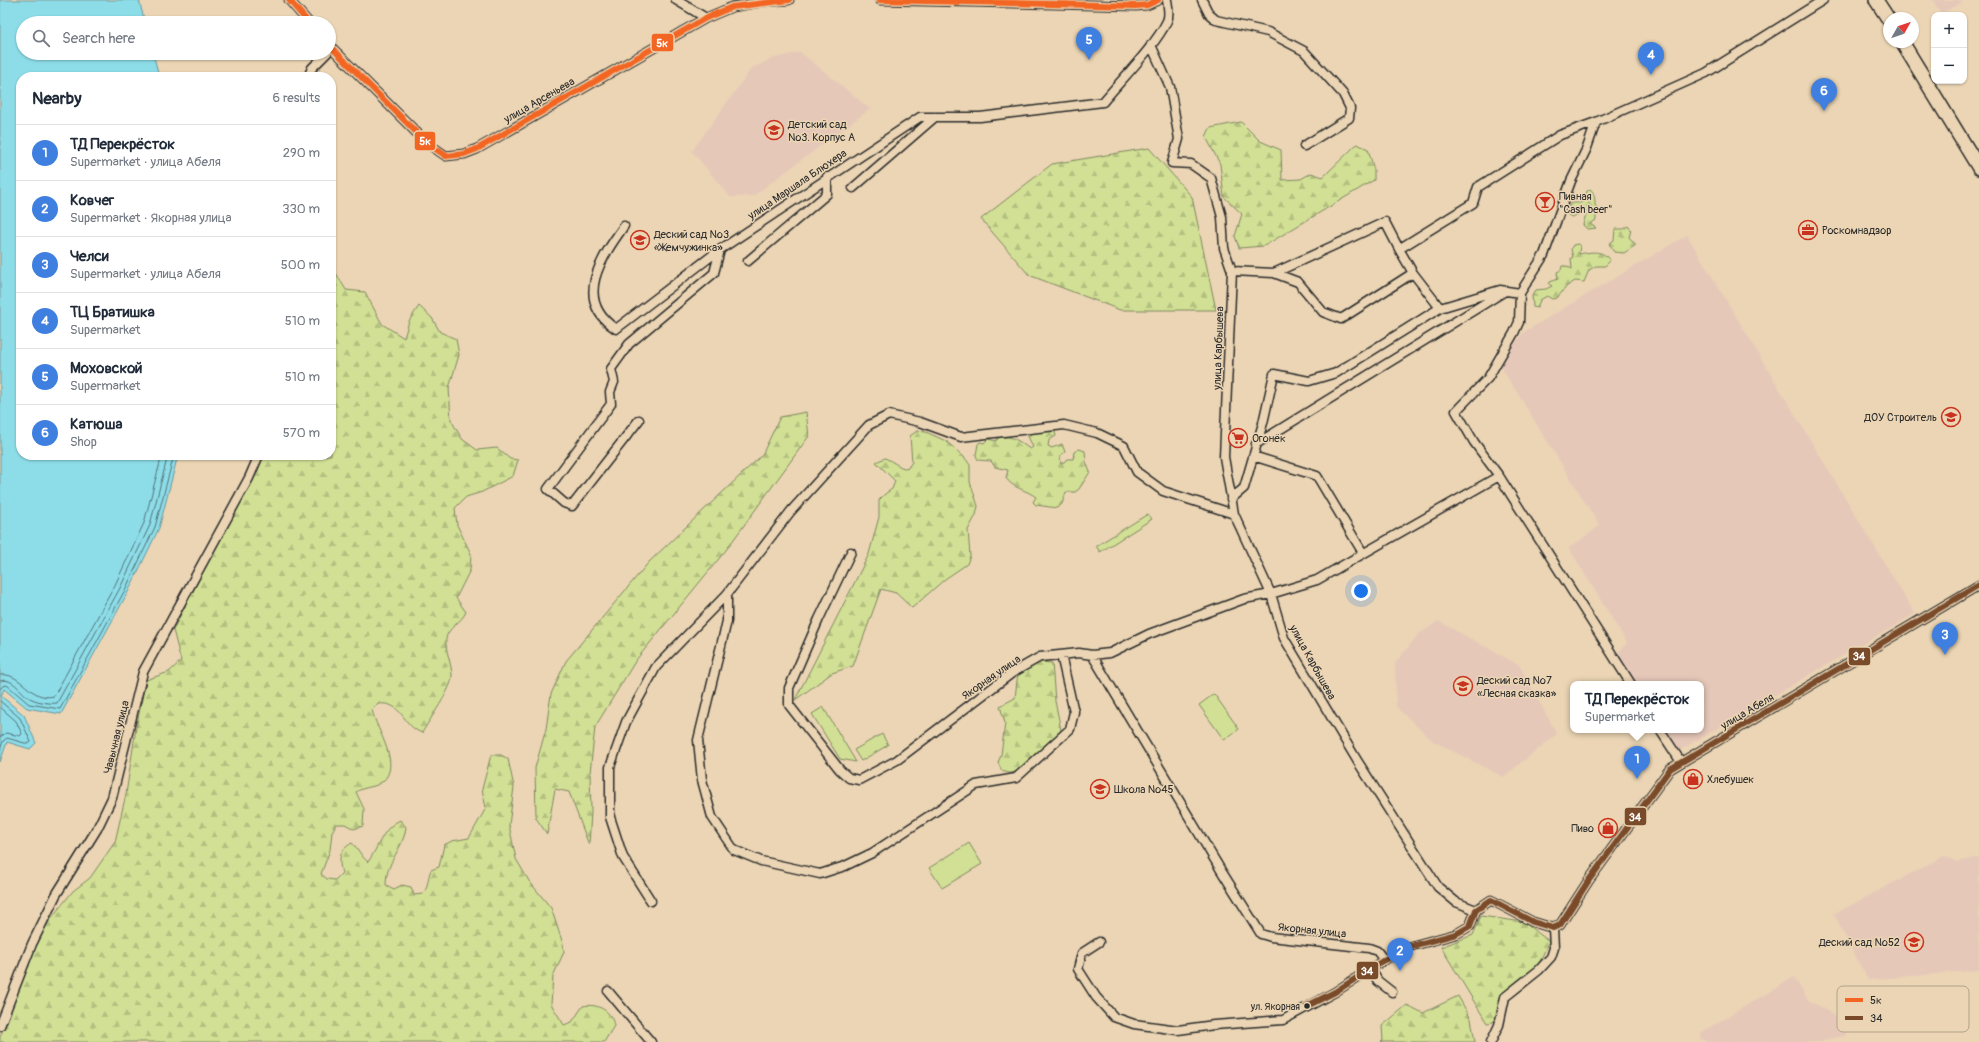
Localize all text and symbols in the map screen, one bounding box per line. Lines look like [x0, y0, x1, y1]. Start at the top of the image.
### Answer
north arrow [1883, 12, 1919, 48]
map controls [1931, 12, 1967, 84]
button: + [1931, 12, 1967, 48]
search box [16, 16, 336, 60]
icon: search [30, 27, 52, 49]
pin: 5 [1076, 27, 1102, 60]
text: Search here [62, 29, 135, 48]
line badge: 5к [651, 33, 674, 52]
text: 5к [656, 37, 668, 50]
pin: 4 [1638, 42, 1664, 75]
button: − [1931, 48, 1967, 84]
street label: улица Арсеньева [501, 75, 577, 126]
pin: 6 [1811, 78, 1837, 111]
text: Nearby [32, 88, 81, 109]
text: 6 results [273, 90, 320, 106]
place label: Детский сад №3. Корпус А [787, 118, 855, 144]
school or university icon: Детский сад №3. Корпус А [763, 119, 785, 141]
line badge: 5к [414, 131, 436, 151]
text: ТД Перекрёсток [70, 135, 175, 154]
text: 5к [419, 135, 431, 148]
text: 1 [42, 145, 48, 161]
text: 290 m [283, 145, 320, 161]
street label: улица Маршала Блюхера [745, 146, 849, 223]
text: Supermarket · улица Абеля [70, 154, 221, 170]
place label: Пивная "Cash beer" [1559, 190, 1612, 216]
text: Ковчег [70, 191, 114, 210]
bar icon: Пивная "Cash beer" [1534, 191, 1556, 213]
text: 2 [41, 201, 49, 217]
text: 330 m [282, 201, 320, 217]
text: Supermarket · Якорная улица [70, 210, 232, 226]
office icon: Роскомнадзор [1797, 219, 1819, 241]
place label: Роскомнадзор [1822, 224, 1891, 237]
place label: Деский сад №3 «Жемчужинка» [653, 228, 729, 254]
school or university icon: Деский сад №3 «Жемчужинка» [629, 229, 651, 251]
text: Челси [70, 247, 109, 266]
text: 3 [41, 257, 49, 273]
text: 500 m [281, 257, 320, 273]
text: Supermarket · улица Абеля [70, 266, 221, 282]
text: ТЦ Братишка [70, 303, 155, 322]
street label: улица Карбышева [1211, 306, 1226, 391]
text: 4 [41, 313, 49, 329]
text: 510 m [285, 313, 320, 329]
text: Supermarket [70, 322, 141, 338]
text: Моховской [70, 359, 142, 378]
text: 5 [41, 369, 49, 385]
text: 510 m [285, 369, 320, 385]
text: Supermarket [70, 378, 141, 394]
school or university icon: ДОУ Строитель [1940, 406, 1962, 428]
place label: ДОУ Строитель [1863, 411, 1937, 424]
text: Катюша [70, 415, 122, 434]
text: 6 [41, 425, 49, 441]
text: 570 m [283, 425, 320, 441]
supermarket icon: Огонёк [1227, 427, 1249, 449]
place label: Огонёк [1252, 432, 1286, 445]
text: Shop [70, 434, 97, 450]
your location [1351, 581, 1371, 601]
street label: улица Карбышева [1286, 622, 1338, 702]
pin: 3 [1932, 622, 1958, 655]
line badge: 34 [1848, 647, 1871, 666]
text: 34 [1853, 650, 1866, 663]
street label: Якорная улица [959, 652, 1023, 702]
place label: Деский сад №7 «Лесная сказка» [1476, 674, 1557, 700]
school or university icon: Деский сад №7 «Лесная сказка» [1452, 675, 1474, 697]
popup [1570, 681, 1704, 733]
text: ТД Перекрёсток [1584, 690, 1690, 709]
street label: улица Абеля [1718, 691, 1776, 733]
street label: Чавычная улица [101, 699, 132, 775]
text: Supermarket [1584, 709, 1655, 725]
pin: 1 [1624, 746, 1650, 779]
shop icon: Хлебушек [1682, 768, 1704, 790]
place label: Хлебушек [1707, 773, 1754, 786]
school or university icon: Школа №45 [1089, 778, 1111, 800]
place label: Школа №45 [1114, 783, 1174, 796]
line badge: 34 [1624, 807, 1647, 826]
text: 34 [1629, 811, 1642, 824]
shop icon: Пиво [1597, 817, 1619, 839]
place label: Пиво [1571, 822, 1594, 835]
street label: Якорная улица [1277, 920, 1347, 941]
school or university icon: Деский сад №52 [1903, 931, 1925, 953]
place label: Деский сад №52 [1818, 936, 1900, 949]
pin: 2 [1387, 938, 1413, 971]
line badge: 34 [1356, 961, 1379, 980]
text: 34 [1361, 965, 1374, 978]
legend [1837, 986, 1969, 1032]
text: 5к [1870, 994, 1882, 1007]
place label: ул. Якорная [1250, 1001, 1300, 1013]
marker: ул. Якорная [1302, 1001, 1312, 1011]
text: 34 [1870, 1012, 1883, 1025]

